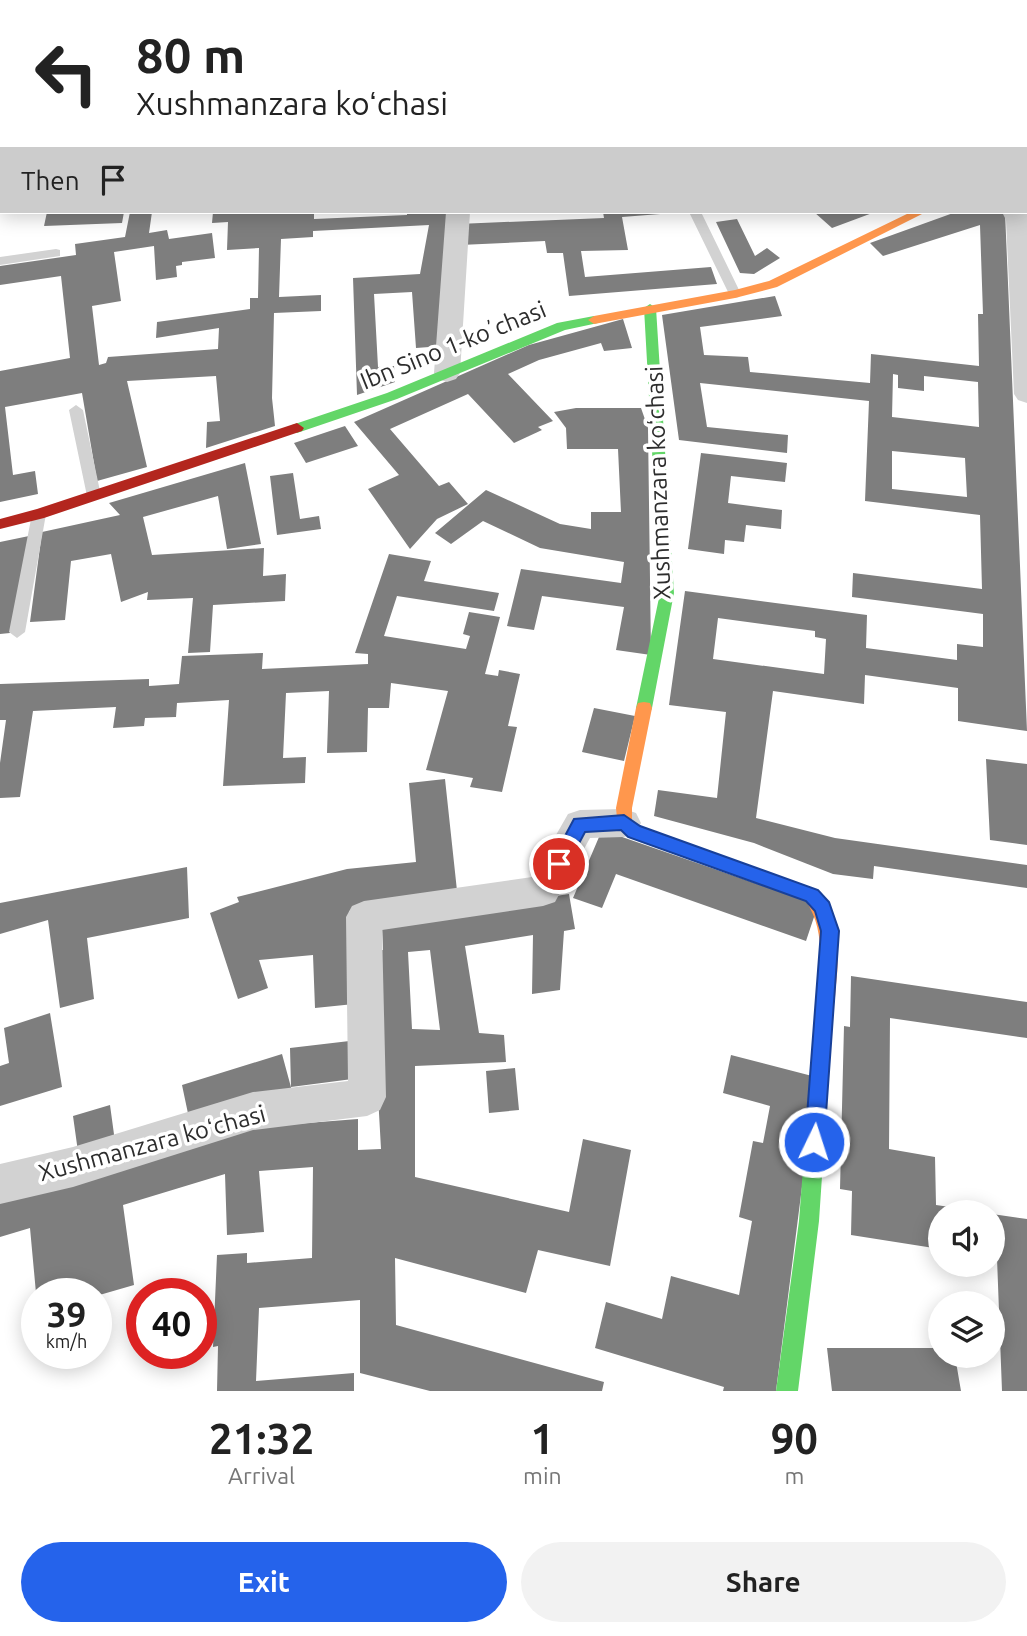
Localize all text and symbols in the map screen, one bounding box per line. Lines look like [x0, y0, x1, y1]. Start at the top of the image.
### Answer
text: 80 m [136, 27, 245, 82]
icon: left [21, 28, 112, 119]
text: Xushmanzara koʻchasi [136, 85, 448, 121]
icon: arrive [94, 161, 132, 199]
text: Then [21, 166, 80, 195]
street label: Ibn Sino 1-koʼchasi [356, 295, 550, 395]
street label: Xushmanzara koʻchasi [640, 366, 676, 600]
pin [529, 834, 589, 894]
icon: arrive [540, 845, 578, 883]
street label: Xushmanzara koʻchasi [36, 1100, 268, 1186]
position arrow [777, 1105, 851, 1179]
map controls [928, 1200, 1005, 1368]
button: sound [928, 1200, 1005, 1277]
speed limit sign: 40 [126, 1278, 217, 1369]
button: layers [928, 1291, 1005, 1368]
text: 39 [47, 1294, 86, 1334]
text: km/h [46, 1331, 87, 1351]
text: 21:32 [209, 1415, 314, 1462]
text: 1 [531, 1415, 554, 1462]
text: 90 [771, 1415, 818, 1462]
text: Arrival [228, 1463, 295, 1488]
text: min [523, 1463, 562, 1488]
text: m [784, 1463, 804, 1488]
button: Exit [21, 1542, 507, 1622]
button: Share [521, 1542, 1006, 1622]

